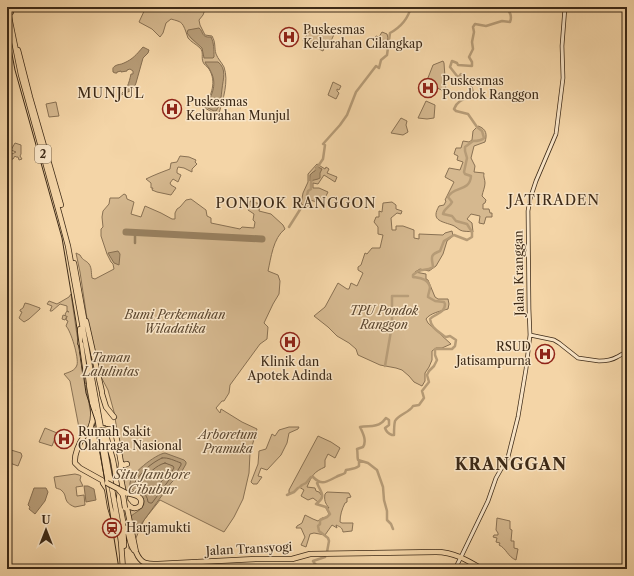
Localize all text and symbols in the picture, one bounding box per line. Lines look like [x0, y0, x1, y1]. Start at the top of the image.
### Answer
place label: Puskesmas Kelurahan Cilangkap [303, 22, 423, 51]
hospital icon: Puskesmas Kelurahan Cilangkap [278, 26, 300, 48]
place label: Puskesmas Pondok Ranggon [442, 73, 540, 102]
hospital icon: Puskesmas Pondok Ranggon [417, 77, 439, 99]
district label: MUNJUL [77, 84, 145, 102]
place label: Puskesmas Kelurahan Munjul [186, 94, 290, 123]
hospital icon: Puskesmas Kelurahan Munjul [161, 98, 183, 120]
road number: 2 [35, 145, 51, 163]
district label: JATIRADEN [506, 191, 600, 209]
district label: PONDOK RANGGON [215, 194, 377, 212]
street label: Jalan Kranggan [510, 230, 527, 318]
park label: TPU Pondok Ranggon [350, 303, 419, 332]
park label: Bumi Perkemahan Wiladatika [124, 307, 225, 336]
hospital icon: Klinik dan Apotek Adinda [279, 331, 301, 353]
place label: RSUD Jatisampurna [454, 339, 532, 368]
hospital icon: RSUD Jatisampurna [534, 343, 556, 365]
park label: Taman Lalulintas [82, 350, 140, 379]
place label: Klinik dan Apotek Adinda [247, 354, 333, 383]
place label: Rumah Sakit Olahraga Nasional [78, 424, 182, 453]
park label: Arboretum Pramuka [197, 427, 257, 456]
hospital icon: Rumah Sakit Olahraga Nasional [53, 428, 75, 450]
district label: KRANGGAN [455, 454, 567, 474]
water label: Situ Jambore Cibubur [113, 466, 191, 497]
north arrow [26, 510, 66, 550]
text: U [42, 513, 51, 527]
station icon: Harjamukti [101, 517, 123, 539]
place label: Harjamukti [126, 520, 191, 535]
street label: Jalan Transyogi [203, 539, 293, 558]

